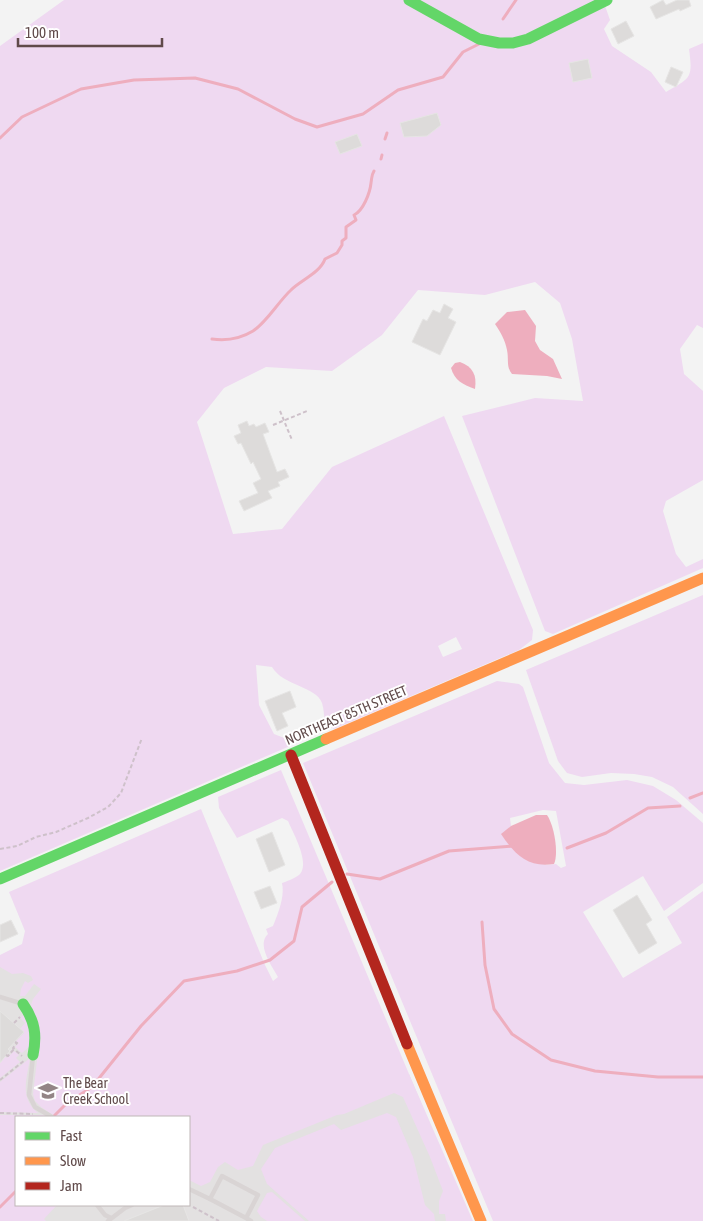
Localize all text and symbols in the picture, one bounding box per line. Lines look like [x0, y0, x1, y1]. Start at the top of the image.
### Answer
scale bar [18, 15, 161, 47]
text: 100 m [25, 24, 59, 41]
street label: NORTHEAST 85TH STREET [283, 682, 409, 748]
place label: The Bear Creek School [63, 1075, 129, 1107]
school or university icon: The Bear Creek School [37, 1080, 59, 1102]
legend [15, 1116, 190, 1206]
text: Fast [60, 1127, 82, 1144]
text: Slow [60, 1152, 86, 1169]
text: Jam [60, 1177, 83, 1194]

